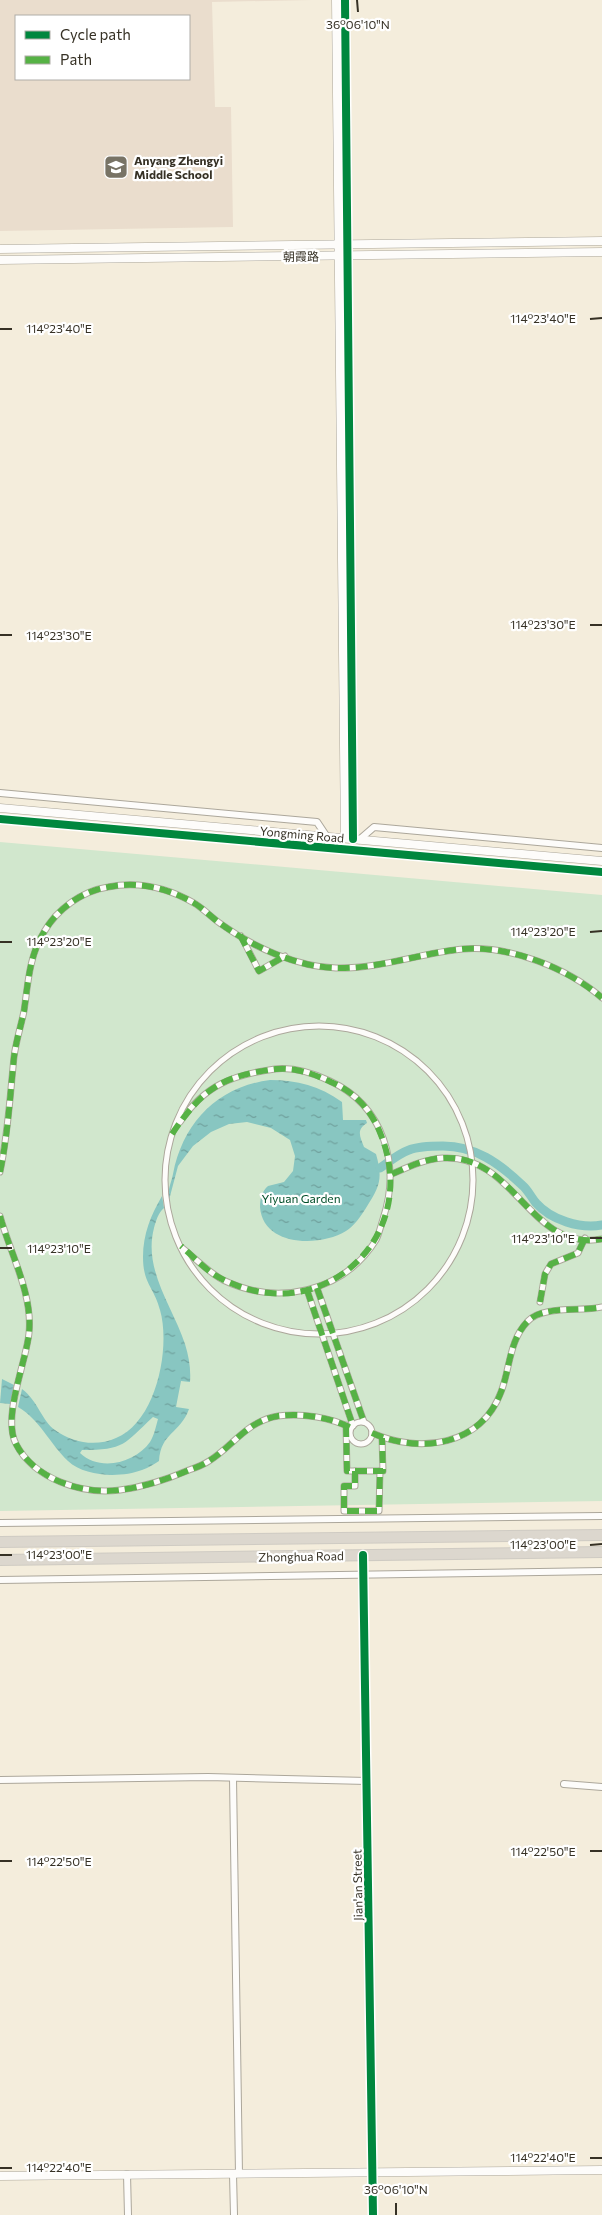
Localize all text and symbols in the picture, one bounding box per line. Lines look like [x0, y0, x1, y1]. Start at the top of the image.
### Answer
legend [15, 15, 190, 80]
text: 36°06'10"N [326, 17, 390, 31]
text: Cycle path [60, 25, 131, 43]
text: Path [60, 50, 92, 68]
place label: Anyang Zhengyi Middle School [134, 153, 223, 181]
school or university icon: Anyang Zhengyi Middle School [103, 154, 129, 180]
street label: 朝霞路 [283, 249, 319, 263]
text: 114°23'40"E [510, 311, 576, 325]
text: 114°23'40"E [26, 321, 92, 335]
text: 114°23'30"E [510, 617, 576, 631]
text: 114°23'30"E [26, 628, 92, 642]
street label: Yongming Road [259, 823, 345, 845]
text: 114°23'20"E [510, 924, 576, 938]
text: 114°23'20"E [26, 934, 92, 948]
park label: Yiyuan Garden [261, 1191, 341, 1205]
text: 114°23'10"E [511, 1231, 575, 1245]
text: 114°23'10"E [27, 1241, 91, 1255]
text: 114°23'00"E [510, 1537, 576, 1551]
text: 114°23'00"E [26, 1547, 92, 1561]
street label: Zhonghua Road [258, 1548, 344, 1564]
text: 114°22'50"E [510, 1844, 576, 1858]
street label: Jian'an Street [349, 1849, 366, 1921]
text: 114°22'50"E [26, 1854, 92, 1868]
text: 114°22'40"E [510, 2150, 576, 2164]
text: 114°22'40"E [26, 2160, 92, 2174]
text: 36°06'10"N [364, 2182, 428, 2196]

